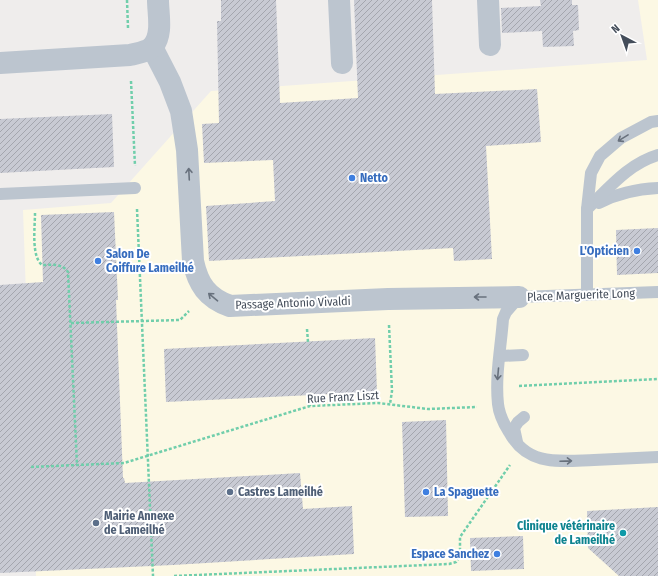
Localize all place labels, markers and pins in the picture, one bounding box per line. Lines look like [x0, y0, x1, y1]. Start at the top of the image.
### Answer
place label: Netto [360, 171, 389, 185]
marker: Netto [347, 173, 357, 183]
place label: L'Opticien [580, 244, 629, 258]
marker: L'Opticien [632, 246, 642, 256]
place label: Salon De Coiffure Lameilhé [106, 247, 194, 275]
marker: Salon De Coiffure Lameilhé [93, 256, 103, 266]
place label: Castres Lameilhé [238, 485, 323, 499]
place label: La Spaguette [434, 485, 499, 499]
marker: Castres Lameilhé [225, 487, 235, 497]
marker: La Spaguette [421, 487, 431, 497]
place label: Mairie Annexe de Lameilhé [104, 509, 174, 537]
marker: Mairie Annexe de Lameilhé [91, 518, 101, 528]
place label: Clinique vétérinaire de Lameilhé [517, 519, 615, 547]
marker: Clinique vétérinaire de Lameilhé [618, 528, 628, 538]
place label: Espace Sanchez [411, 547, 489, 561]
marker: Espace Sanchez [492, 549, 502, 559]

